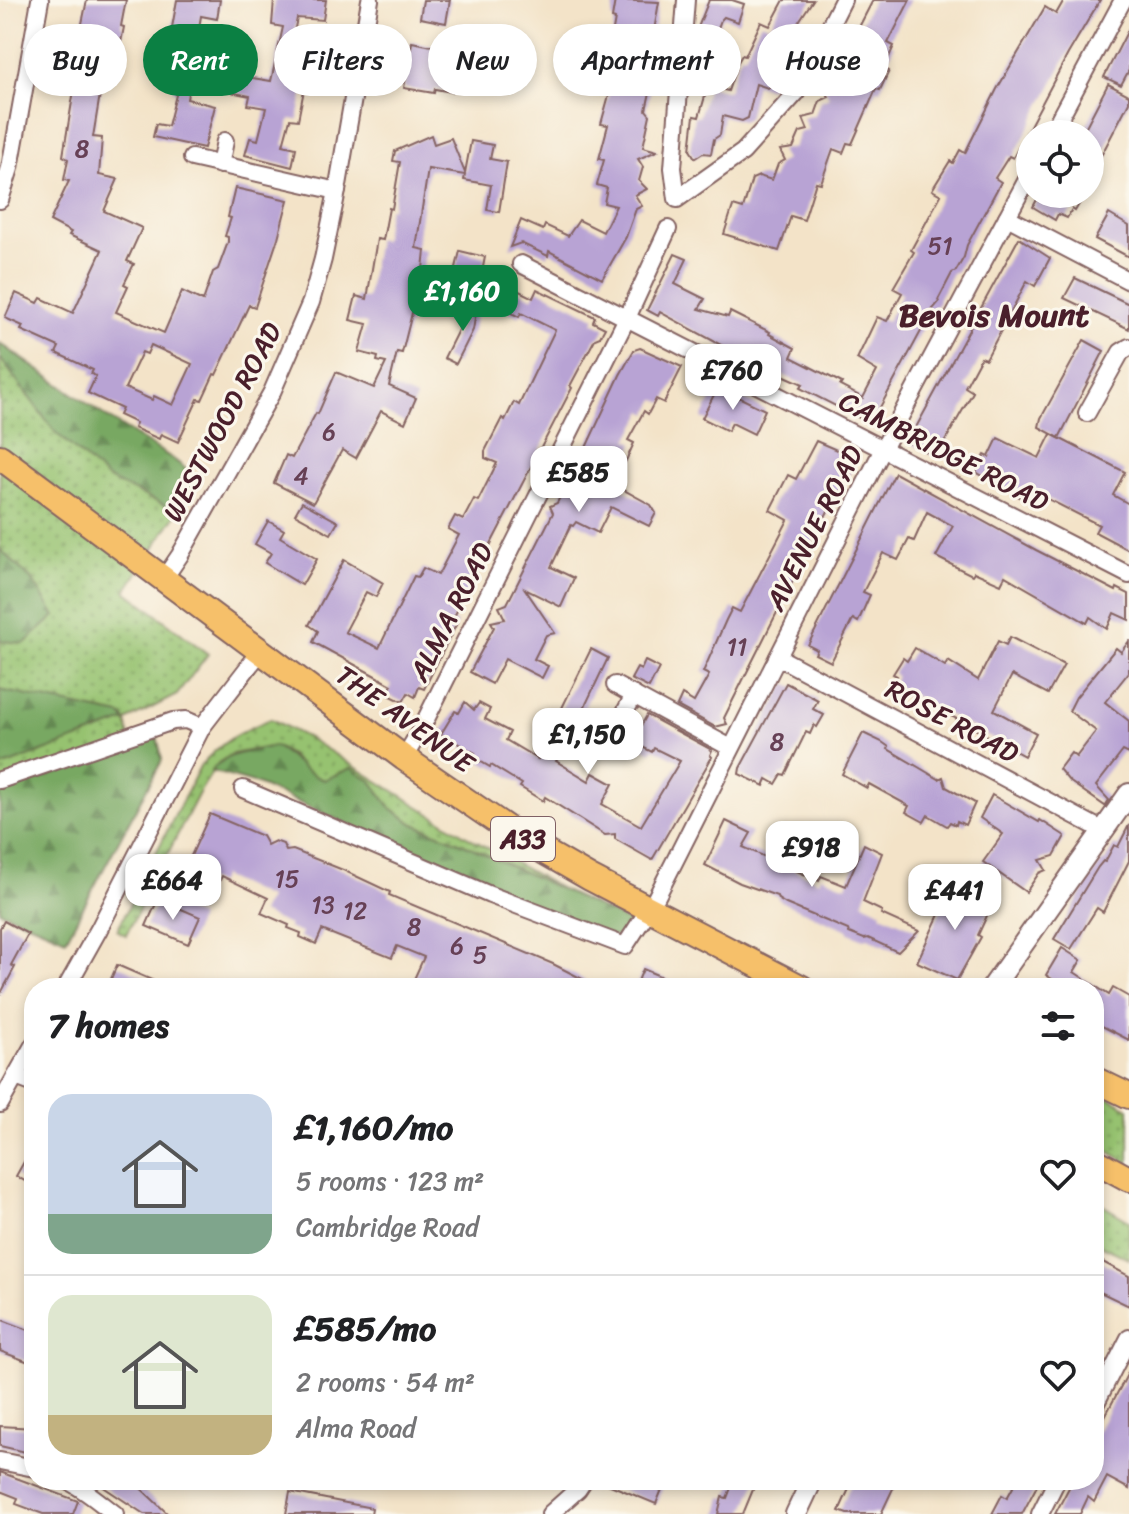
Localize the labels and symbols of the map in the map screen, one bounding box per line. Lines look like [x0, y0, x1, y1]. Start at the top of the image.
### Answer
house number: 8 [75, 128, 89, 170]
house number: 51 [928, 225, 952, 267]
pin: £1,160 [398, 265, 528, 333]
district label: Bevois Mount [899, 287, 1089, 344]
street label: WESTWOOD ROAD [149, 313, 295, 531]
pin: £760 [686, 344, 780, 412]
street label: CAMBRIDGE ROAD [830, 377, 1058, 525]
house number: 6 [322, 411, 336, 453]
street label: AVENUE ROAD [751, 436, 877, 620]
pin: £585 [532, 446, 626, 514]
house number: 4 [294, 455, 309, 497]
street label: ALMA ROAD [395, 534, 507, 691]
house number: 11 [727, 626, 747, 668]
street label: THE AVENUE [325, 652, 486, 787]
street label: ROSE ROAD [876, 665, 1028, 777]
pin: £1,150 [523, 708, 653, 776]
house number: 8 [770, 721, 784, 763]
road number: A33 [491, 817, 555, 861]
pin: £918 [765, 821, 859, 889]
pin: £664 [126, 854, 220, 922]
house number: 15 [275, 858, 299, 900]
pin: £441 [908, 864, 1002, 932]
house number: 13 [311, 884, 335, 926]
house number: 12 [343, 890, 367, 932]
house number: 8 [407, 906, 421, 948]
house number: 6 [450, 925, 464, 967]
house number: 5 [473, 934, 487, 976]

